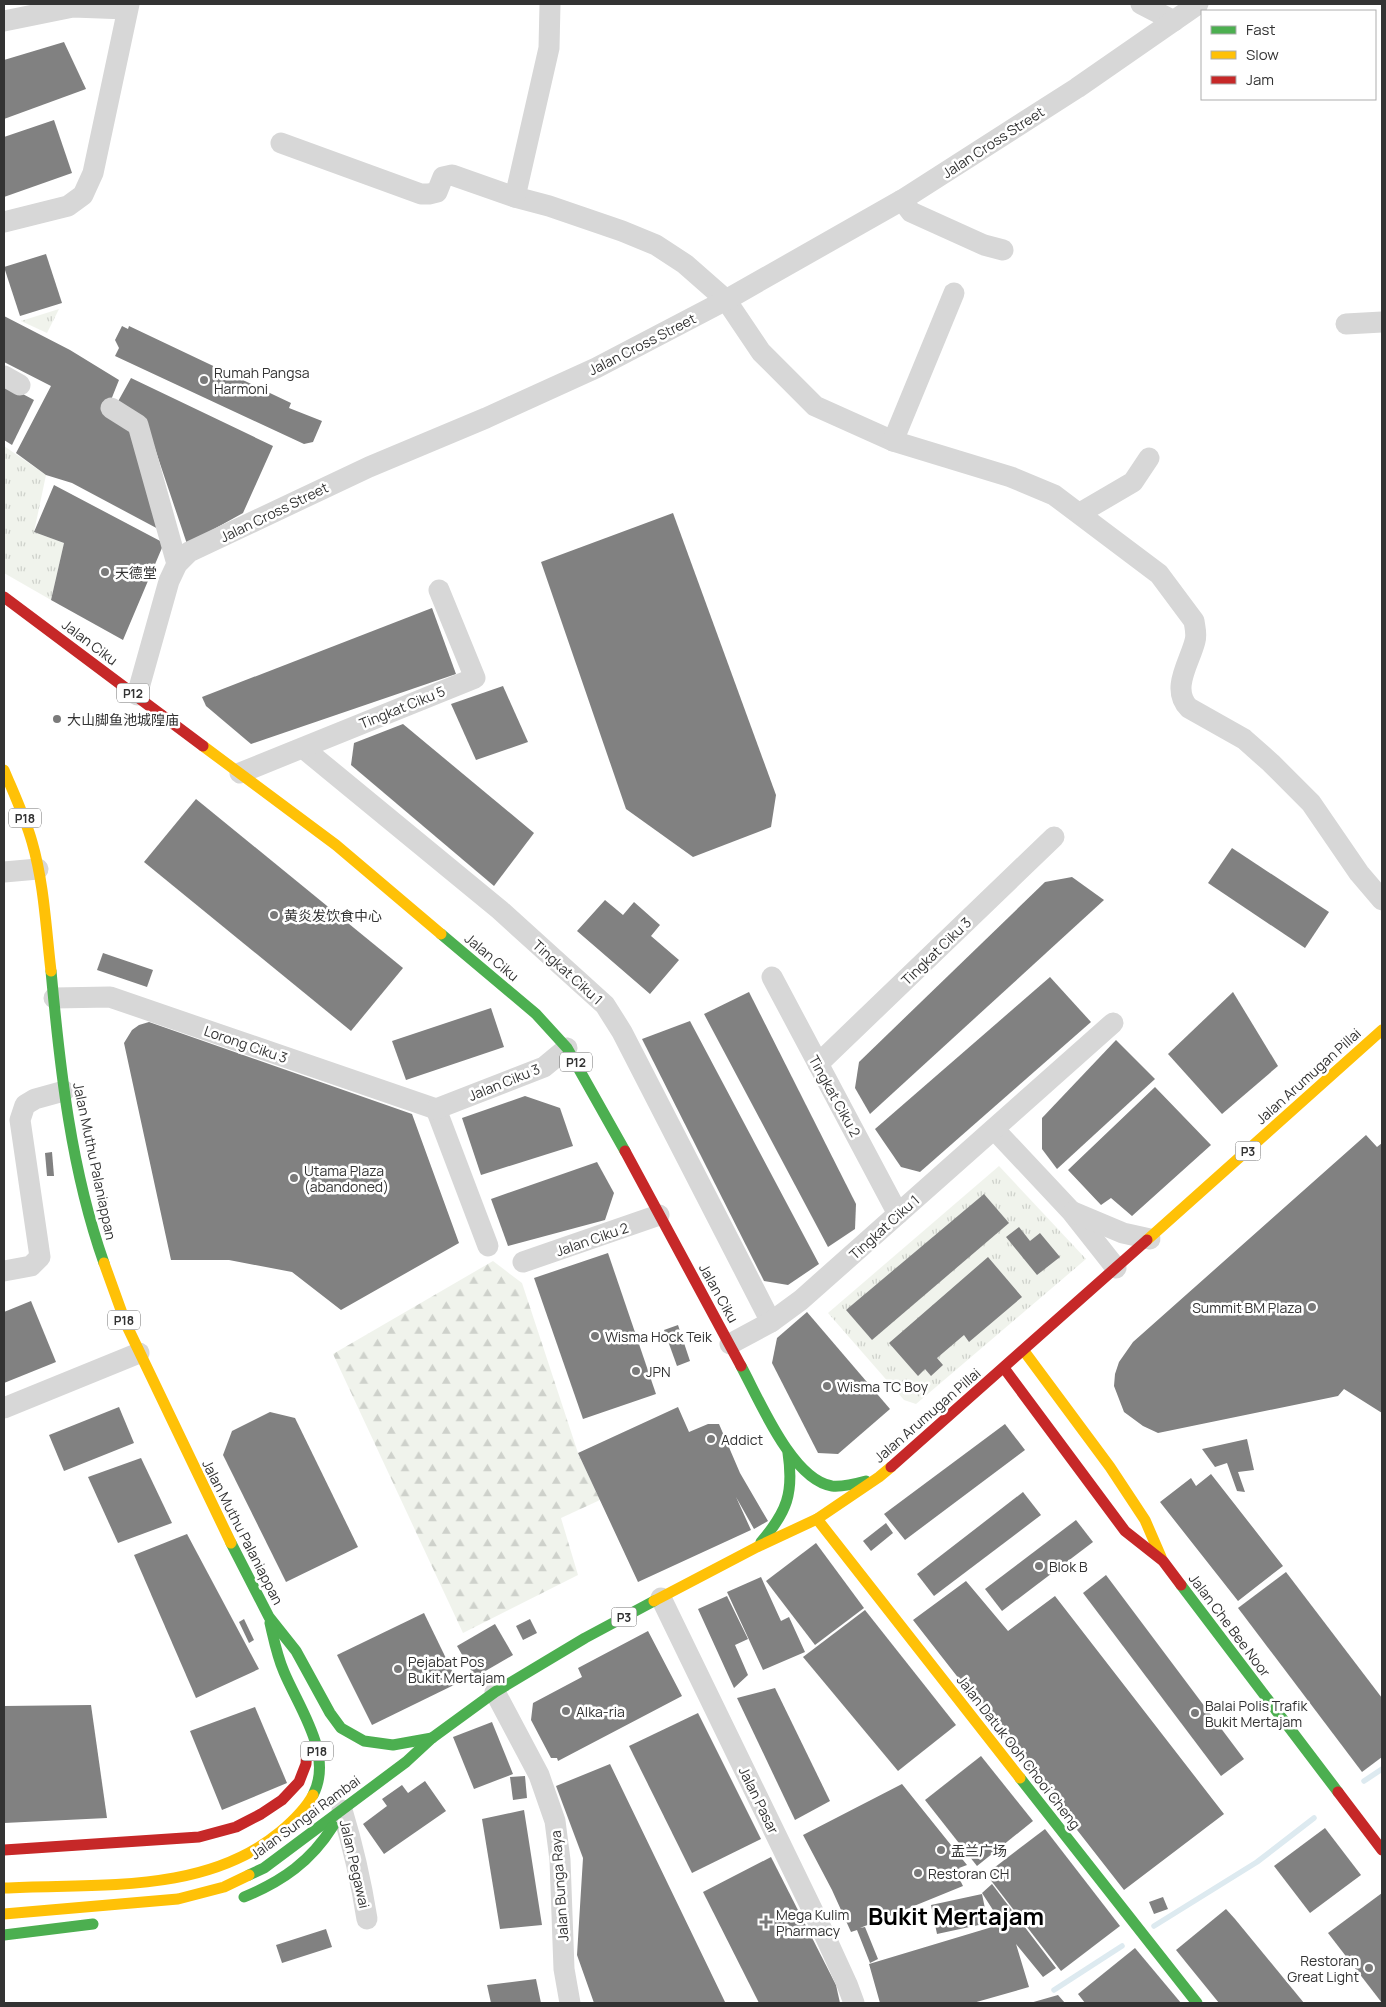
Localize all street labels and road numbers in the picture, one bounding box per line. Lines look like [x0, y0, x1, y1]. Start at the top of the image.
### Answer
street label: Jalan Cross Street [938, 102, 1048, 182]
street label: Jalan Cross Street [585, 309, 699, 379]
street label: Jalan Cross Street [217, 477, 332, 546]
street label: Jalan Ciku [58, 615, 122, 669]
street label: Tingkat Ciku 5 [356, 681, 448, 733]
road number: P12 [117, 684, 149, 702]
road number: P18 [9, 808, 41, 828]
street label: Tingkat Ciku 3 [897, 913, 975, 989]
street label: Jalan Ciku [461, 929, 523, 985]
street label: Tingkat Ciku 1 [529, 935, 607, 1009]
street label: Lorong Ciku 3 [202, 1021, 290, 1067]
street label: Jalan Arumugan Pillai [1251, 1024, 1365, 1128]
road number: P12 [560, 1052, 592, 1072]
street label: Tingkat Ciku 2 [805, 1052, 865, 1140]
street label: Jalan Ciku 3 [465, 1059, 543, 1105]
street label: Jalan Muthu Palaniappan [69, 1081, 121, 1241]
road number: P3 [1236, 1142, 1260, 1160]
street label: Tingkat Ciku 1 [845, 1190, 923, 1264]
street label: Jalan Ciku 2 [553, 1218, 631, 1260]
street label: Jalan Ciku [695, 1260, 743, 1326]
road number: P18 [108, 1310, 140, 1330]
street label: Jalan Arumugan Pillai [870, 1363, 984, 1467]
street label: Jalan Muthu Palaniappan [198, 1456, 288, 1608]
street label: Jalan Che Bee Noor [1185, 1569, 1275, 1681]
road number: P3 [612, 1608, 636, 1626]
street label: Jalan Datuk Ooh Chooi Cheng [953, 1671, 1085, 1833]
road number: P18 [301, 1742, 333, 1760]
street label: Jalan Pasar [735, 1763, 783, 1837]
street label: Jalan Sungai Rambai [246, 1771, 364, 1863]
street label: Jalan Pegawai [336, 1818, 374, 1910]
street label: Jalan Bunga Raya [546, 1830, 572, 1942]

